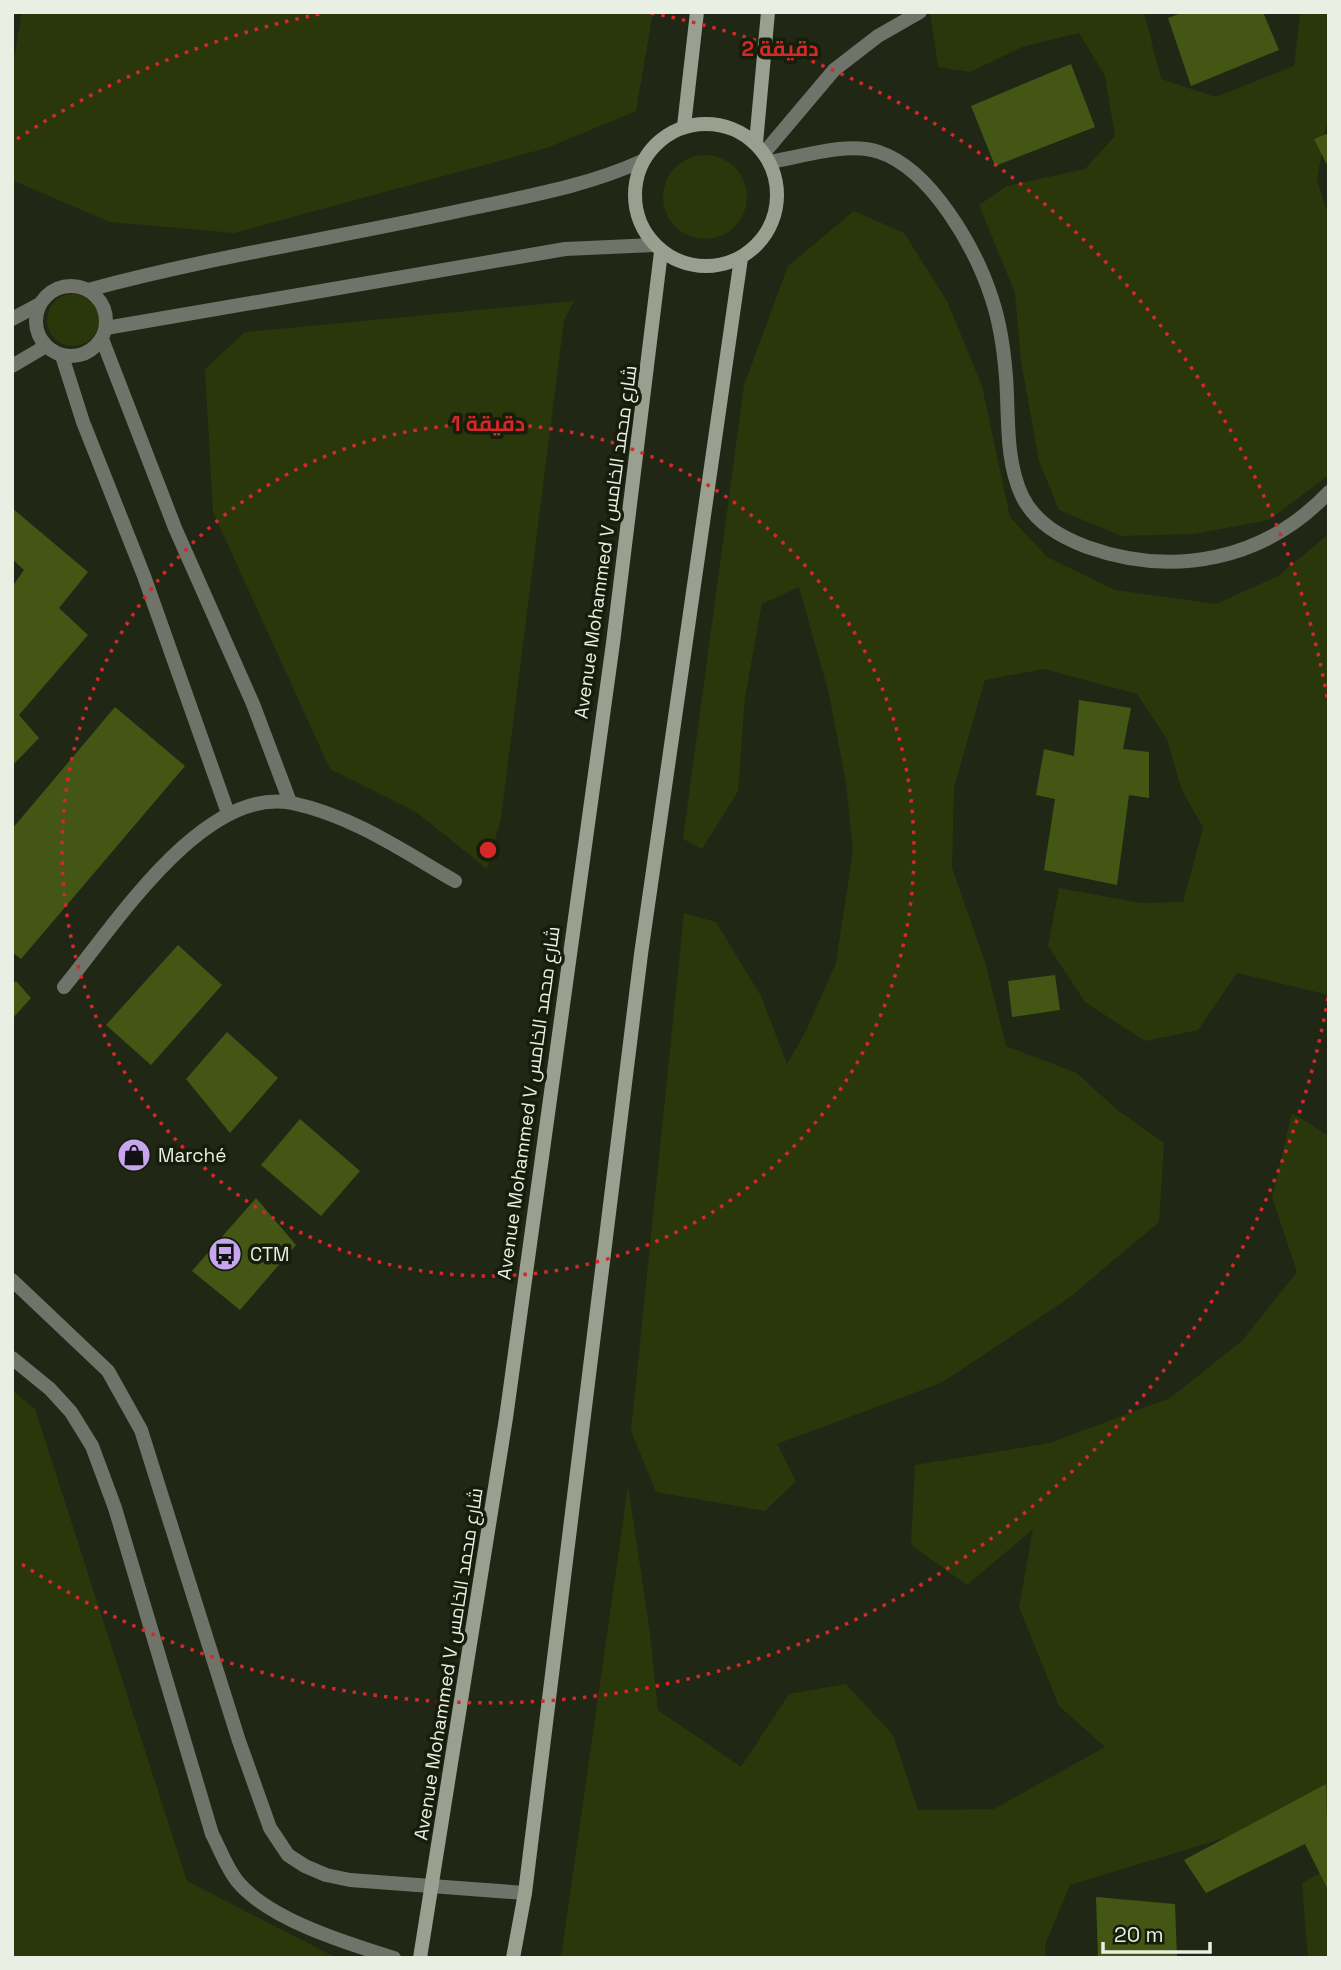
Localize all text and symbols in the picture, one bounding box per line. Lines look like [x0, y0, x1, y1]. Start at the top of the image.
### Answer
text: 2 دقيقة [741, 35, 819, 62]
street label: Avenue Mohammed V شارع محمد الخامس [568, 364, 644, 720]
text: 1 دقيقة [451, 410, 525, 437]
centre of rings [476, 838, 500, 862]
street label: Avenue Mohammed V شارع محمد الخامس [491, 925, 567, 1281]
shop icon: Marché [115, 1136, 153, 1174]
place label: Marché [158, 1143, 226, 1168]
bus stop icon: CTM [206, 1235, 244, 1273]
place label: CTM [250, 1242, 290, 1267]
street label: Avenue Mohammed V شارع محمد الخامس [408, 1486, 490, 1842]
scale bar [1103, 1910, 1210, 1954]
text: 20 m [1114, 1921, 1164, 1948]

